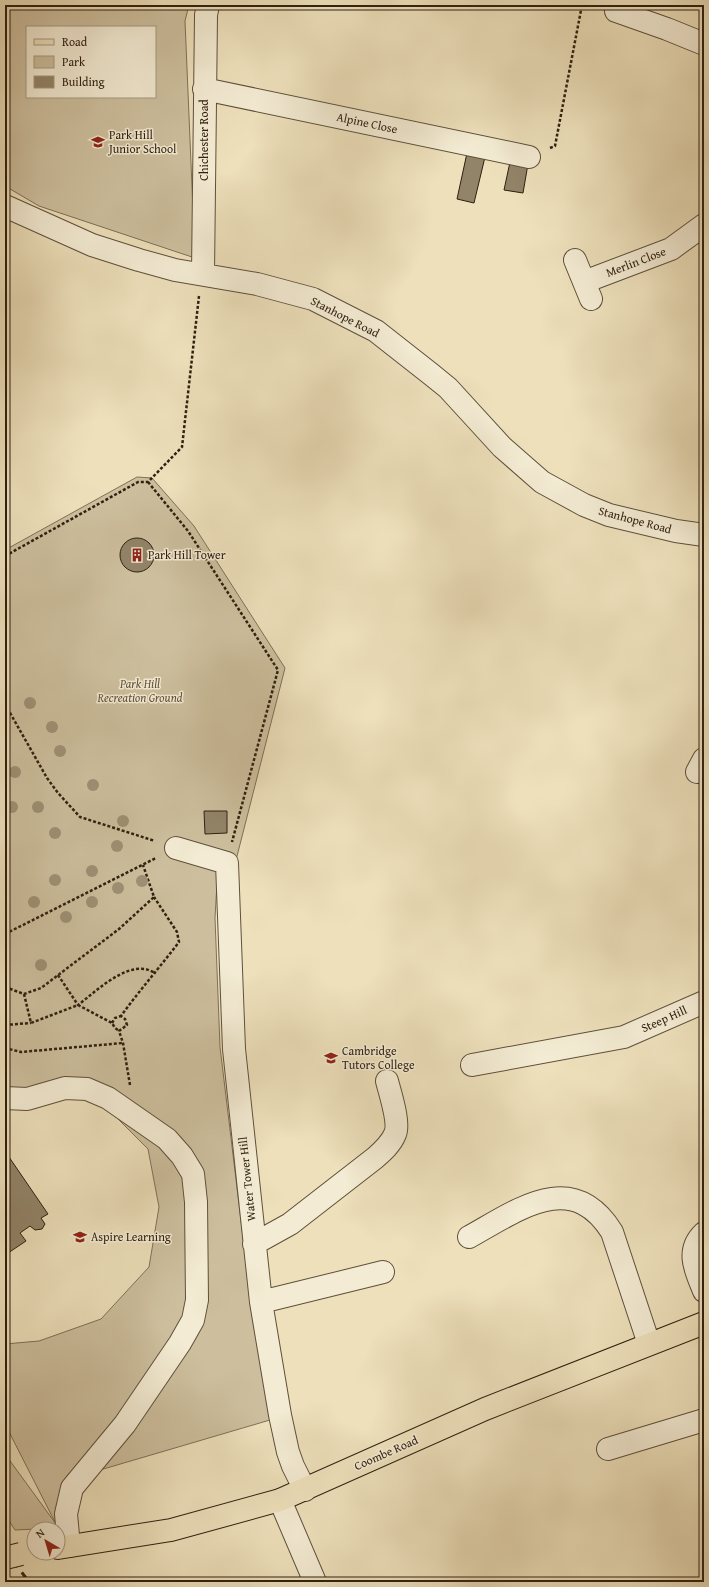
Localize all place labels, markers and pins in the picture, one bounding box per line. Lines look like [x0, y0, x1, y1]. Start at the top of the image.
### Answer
place label: Park Hill Junior School [107, 126, 177, 157]
school or university icon: Park Hill Junior School [90, 134, 106, 150]
place label: Park Hill Tower [148, 546, 226, 563]
building icon: Park Hill Tower [129, 547, 145, 563]
place label: Cambridge Tutors College [342, 1042, 415, 1073]
school or university icon: Cambridge Tutors College [323, 1050, 339, 1066]
place label: Aspire Learning [91, 1228, 171, 1245]
school or university icon: Aspire Learning [72, 1229, 88, 1245]

